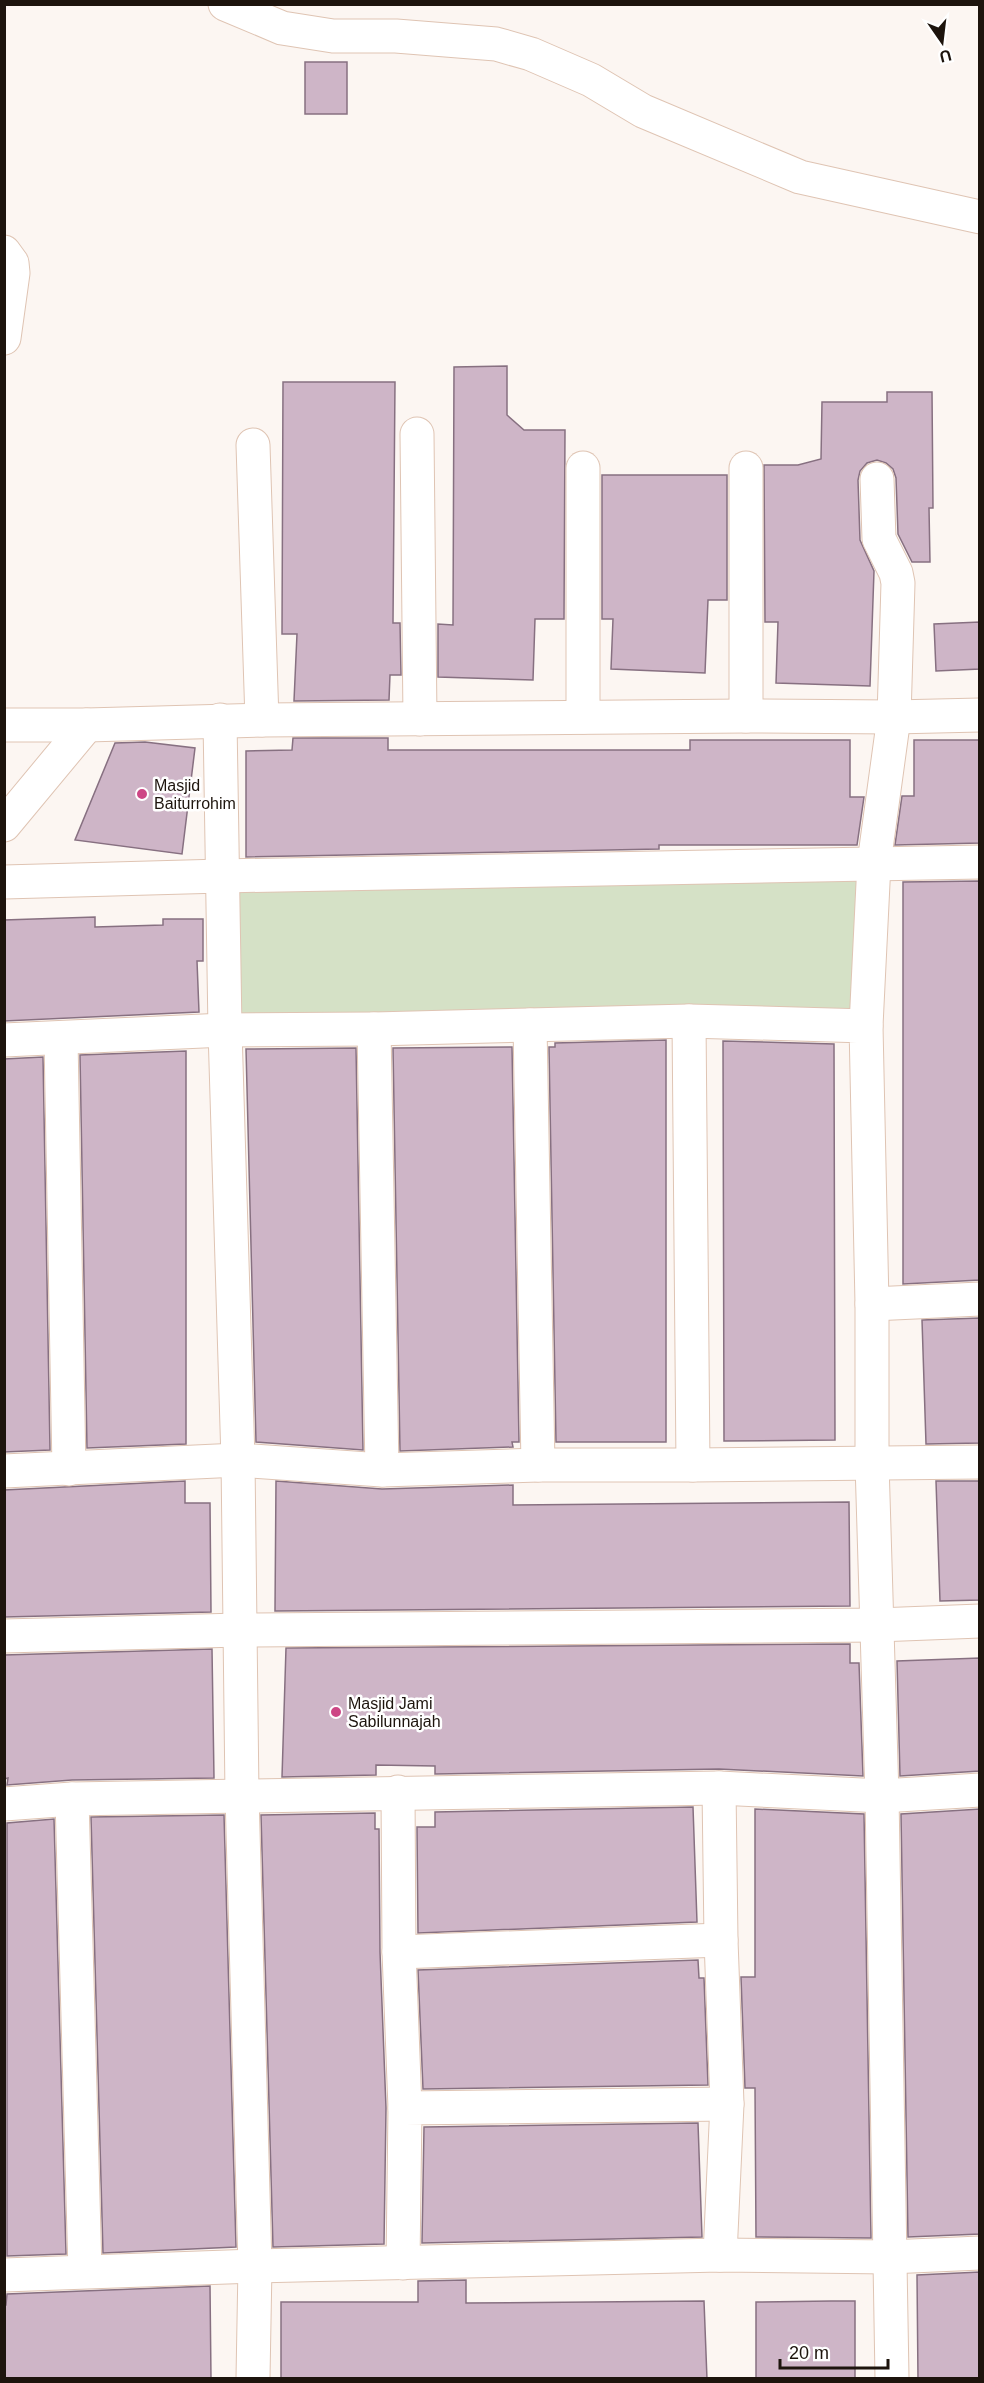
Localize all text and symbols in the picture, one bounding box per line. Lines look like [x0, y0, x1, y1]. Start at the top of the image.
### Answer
north arrow [912, 12, 972, 72]
text: U [938, 46, 953, 66]
place label: Masjid Baiturrohim [154, 777, 236, 812]
marker: Masjid Baiturrohim [135, 787, 149, 801]
place label: Masjid Jami Sabilunnajah [348, 1695, 441, 1730]
marker: Masjid Jami Sabilunnajah [329, 1705, 343, 1719]
scale bar [780, 2332, 888, 2370]
text: 20 m [789, 2343, 829, 2363]

